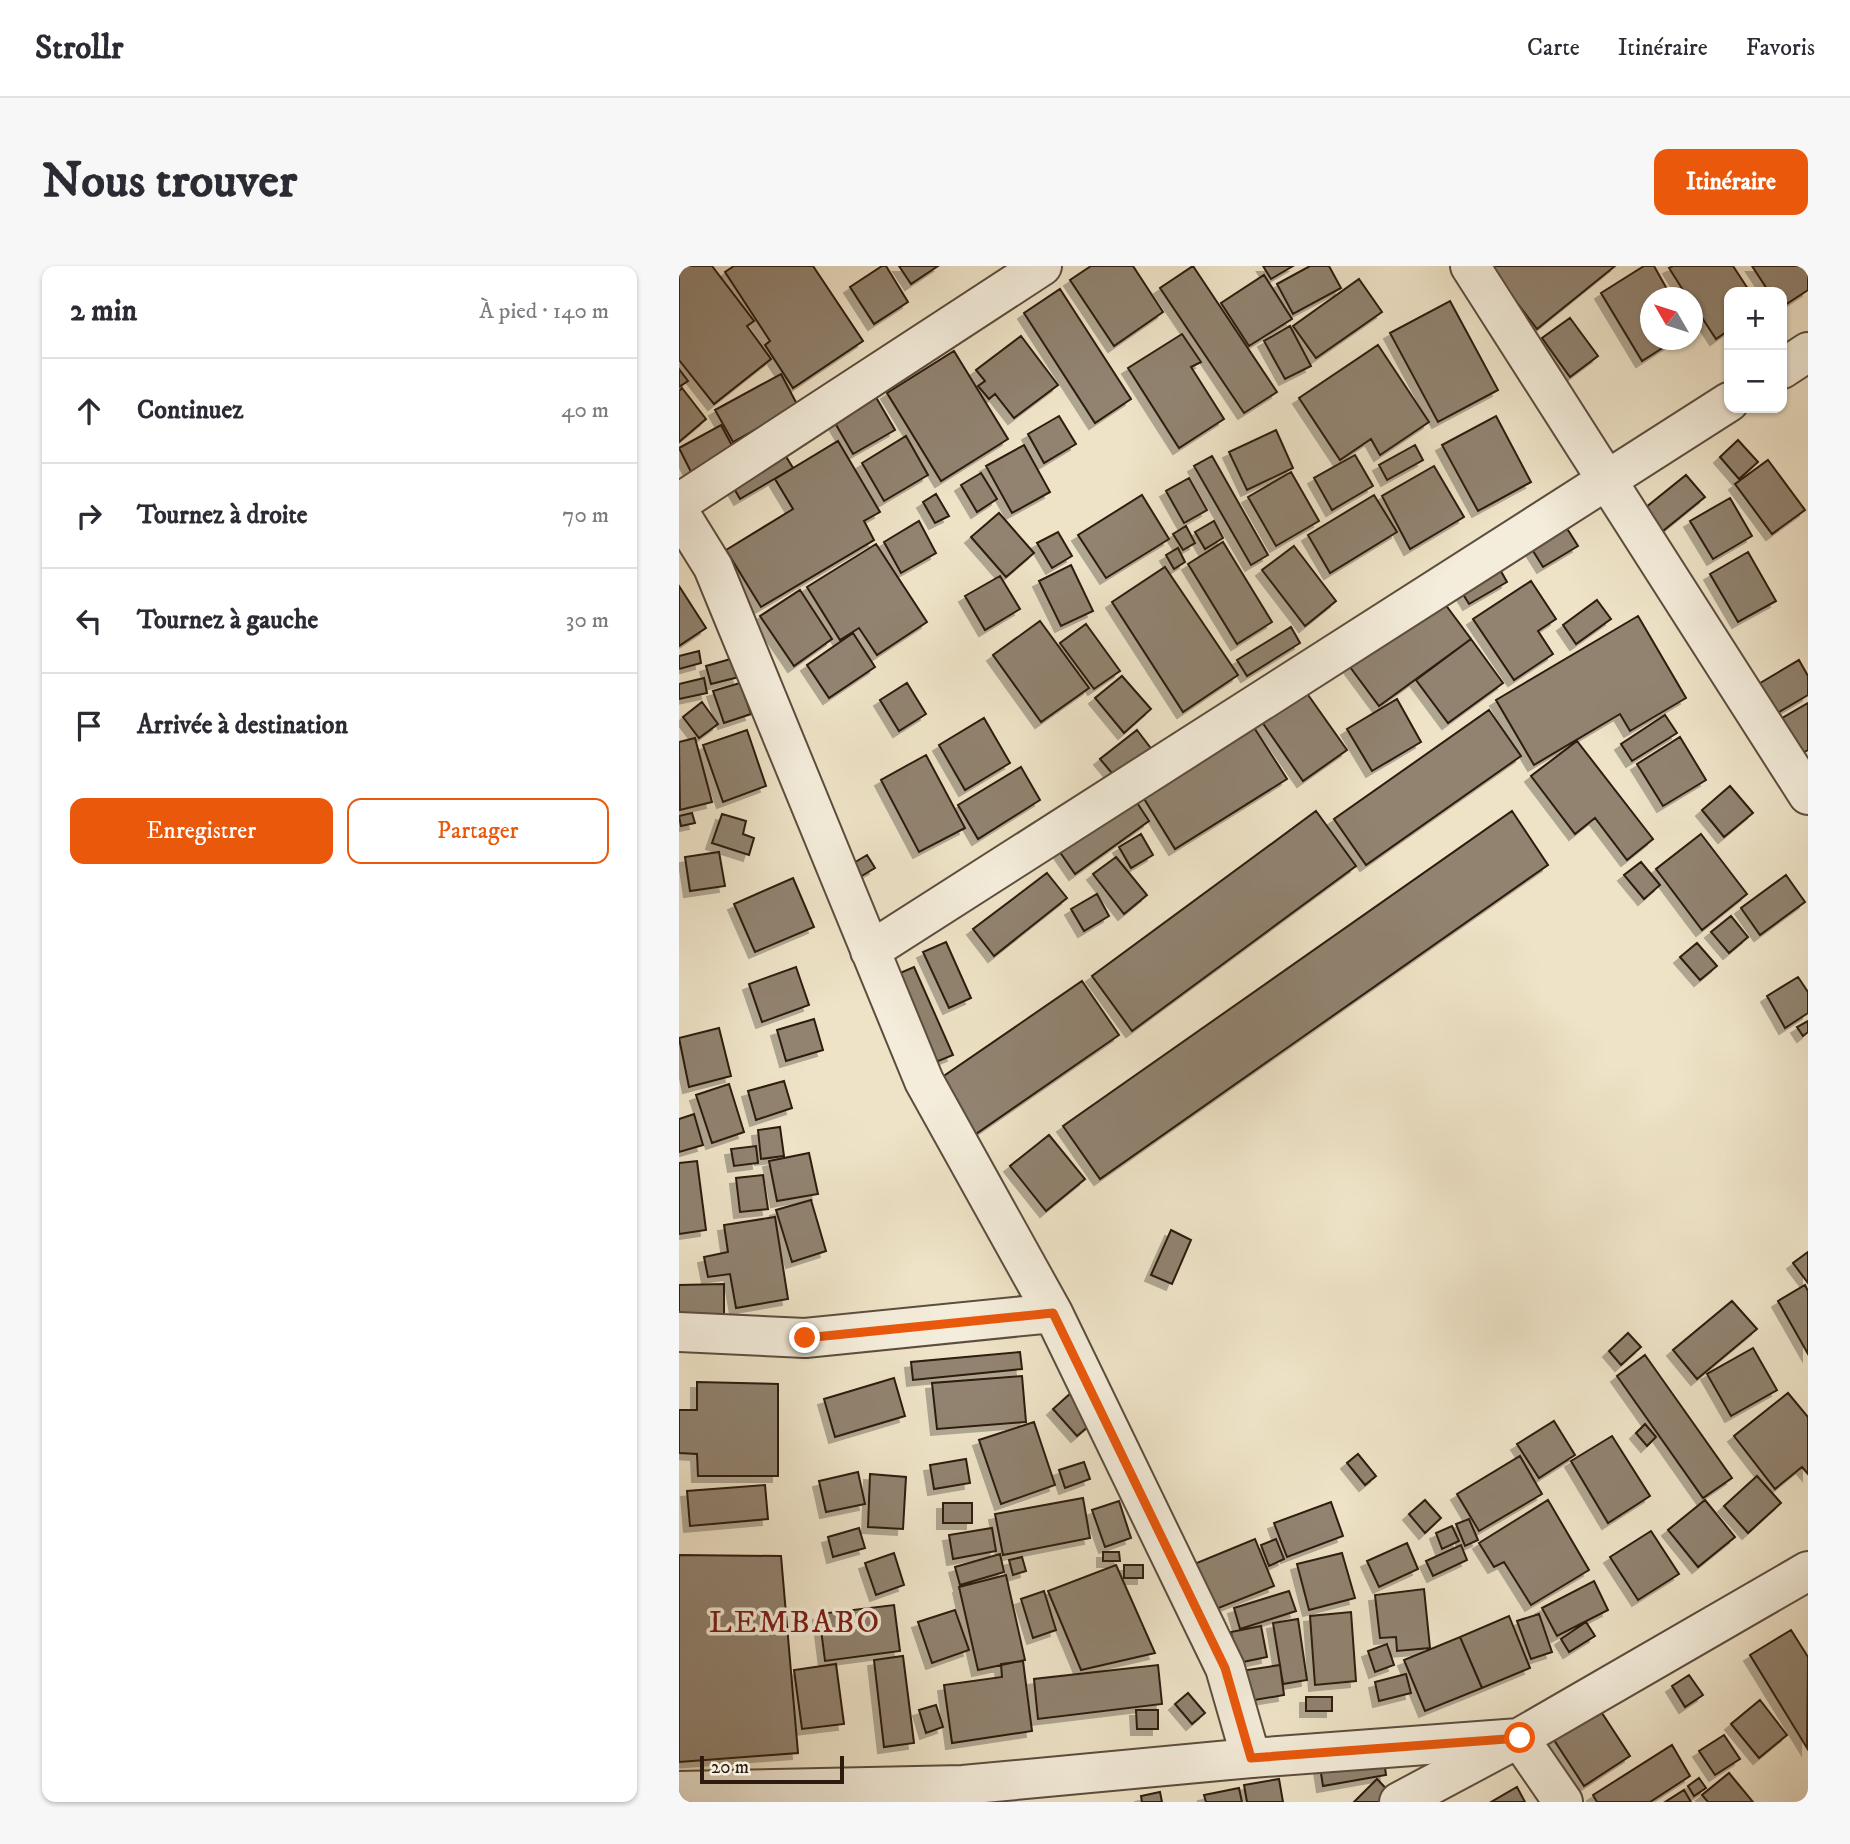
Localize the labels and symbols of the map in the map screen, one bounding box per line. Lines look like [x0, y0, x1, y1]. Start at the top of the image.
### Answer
north arrow [1640, 287, 1703, 350]
route end [789, 1322, 820, 1353]
district label: LEMBABO [709, 1603, 881, 1643]
route start [1504, 1722, 1535, 1753]
scale bar [700, 1753, 843, 1785]

